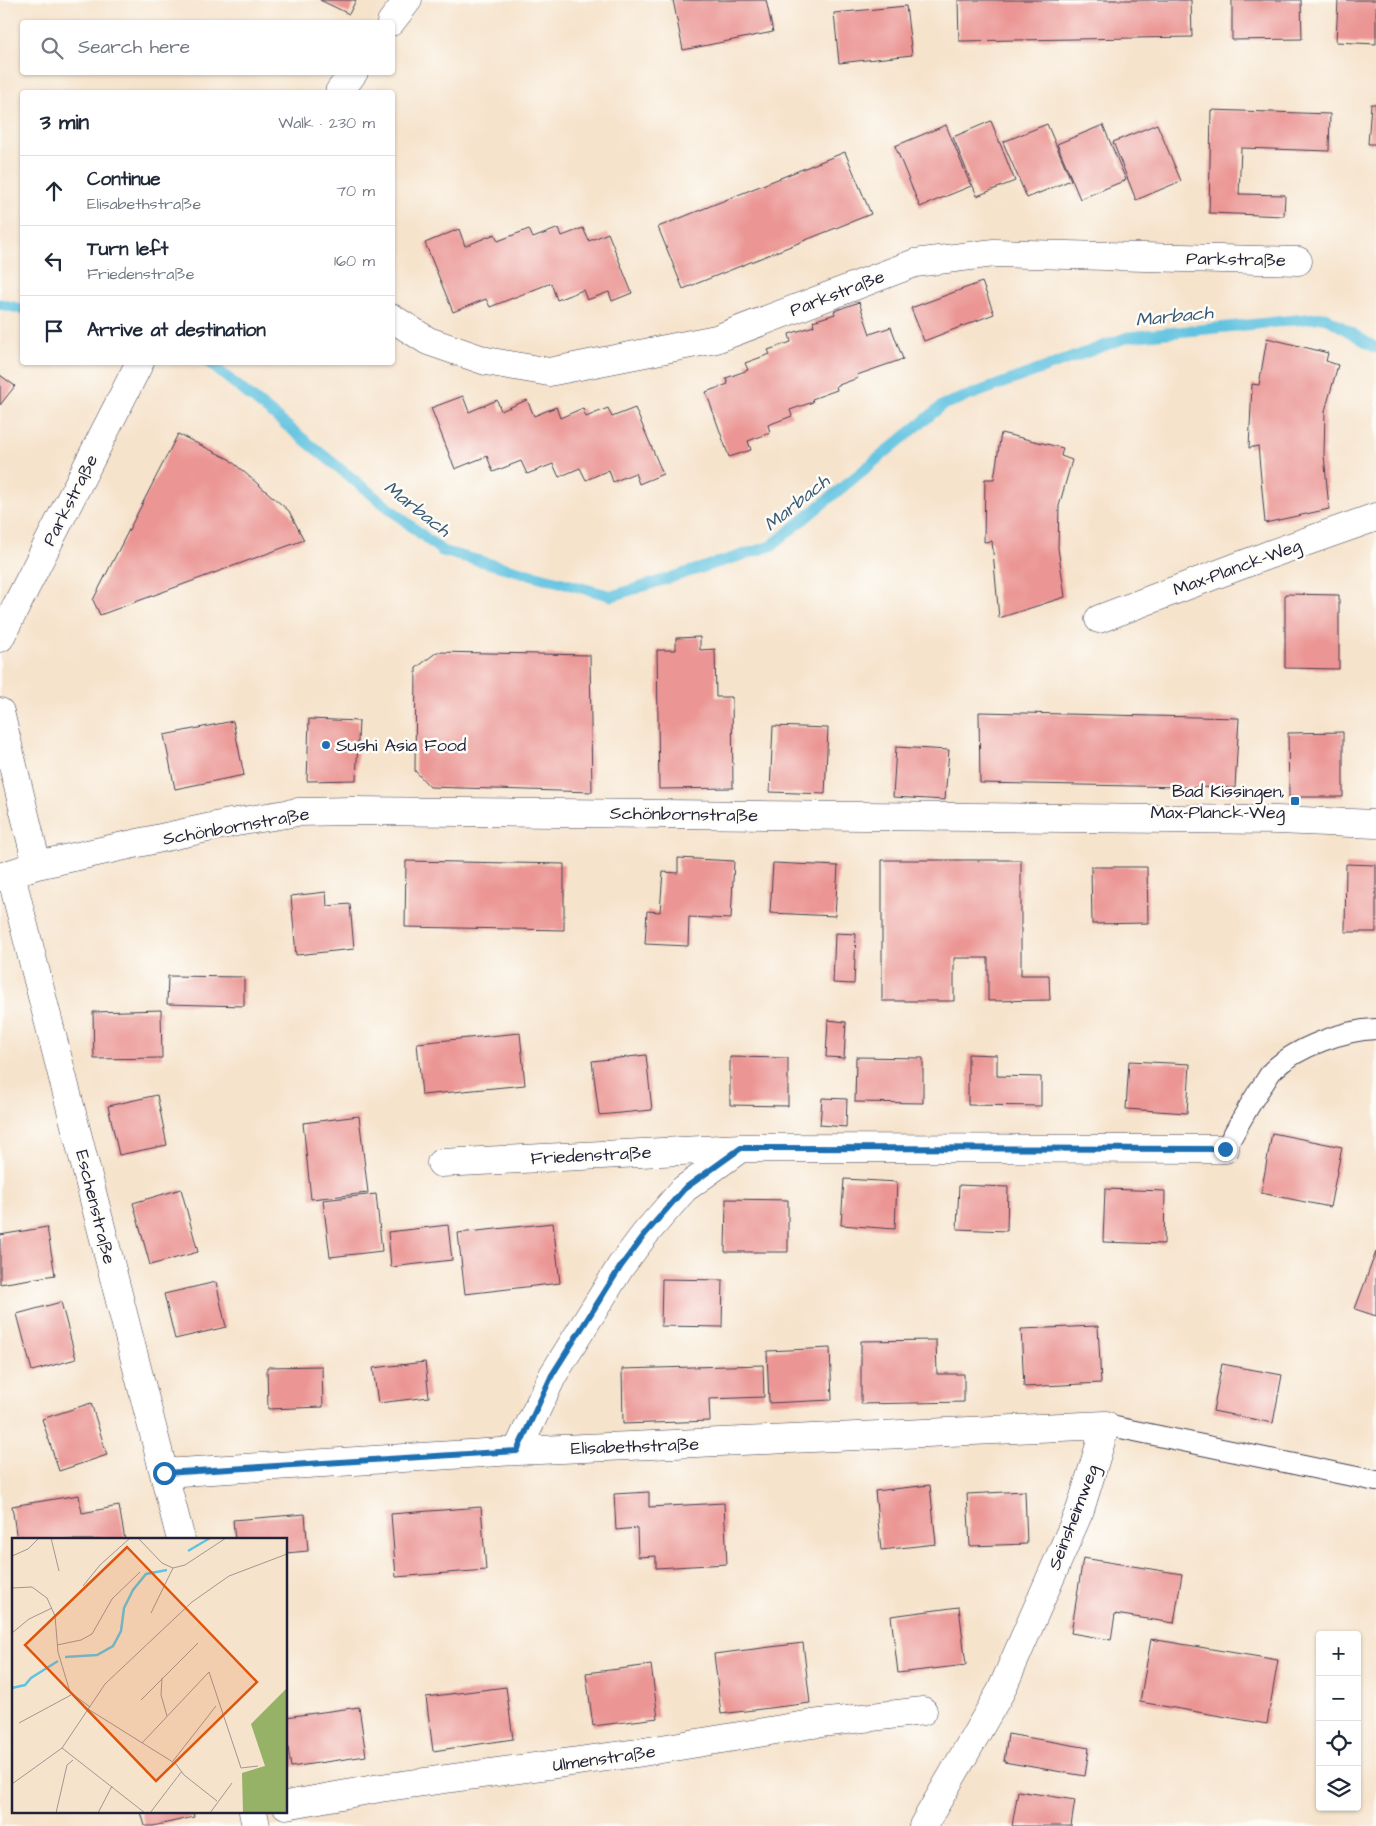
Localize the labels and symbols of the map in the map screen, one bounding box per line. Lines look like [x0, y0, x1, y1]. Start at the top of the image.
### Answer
street label: Parkstraße [1186, 246, 1286, 273]
street label: Parkstraße [786, 264, 888, 323]
water label: Marbach [1134, 299, 1216, 334]
street label: Parkstraße [37, 450, 104, 550]
water label: Marbach [758, 467, 837, 538]
water label: Marbach [378, 475, 457, 545]
street label: Max-Planck-Weg [1170, 533, 1305, 603]
place label: Sushi Asia Food [336, 733, 466, 758]
marker: Sushi Asia Food [320, 739, 332, 751]
place label: Bad Kissingen, Max-Planck-Weg [1150, 779, 1285, 826]
marker: Bad Kissingen, Max-Planck-Weg [1289, 795, 1301, 807]
street label: Schönbornstraße [161, 801, 311, 852]
street label: Schönbornstraße [610, 801, 759, 828]
route end [1214, 1138, 1237, 1161]
street label: Friedenstraße [530, 1140, 652, 1171]
street label: Eschenstraße [69, 1147, 122, 1267]
street label: Elisabethstraße [570, 1432, 700, 1461]
street label: Seinsheimweg [1042, 1461, 1106, 1574]
route start [153, 1462, 176, 1485]
inset map [12, 1538, 288, 1814]
street label: Ulmenstraße [551, 1739, 657, 1778]

